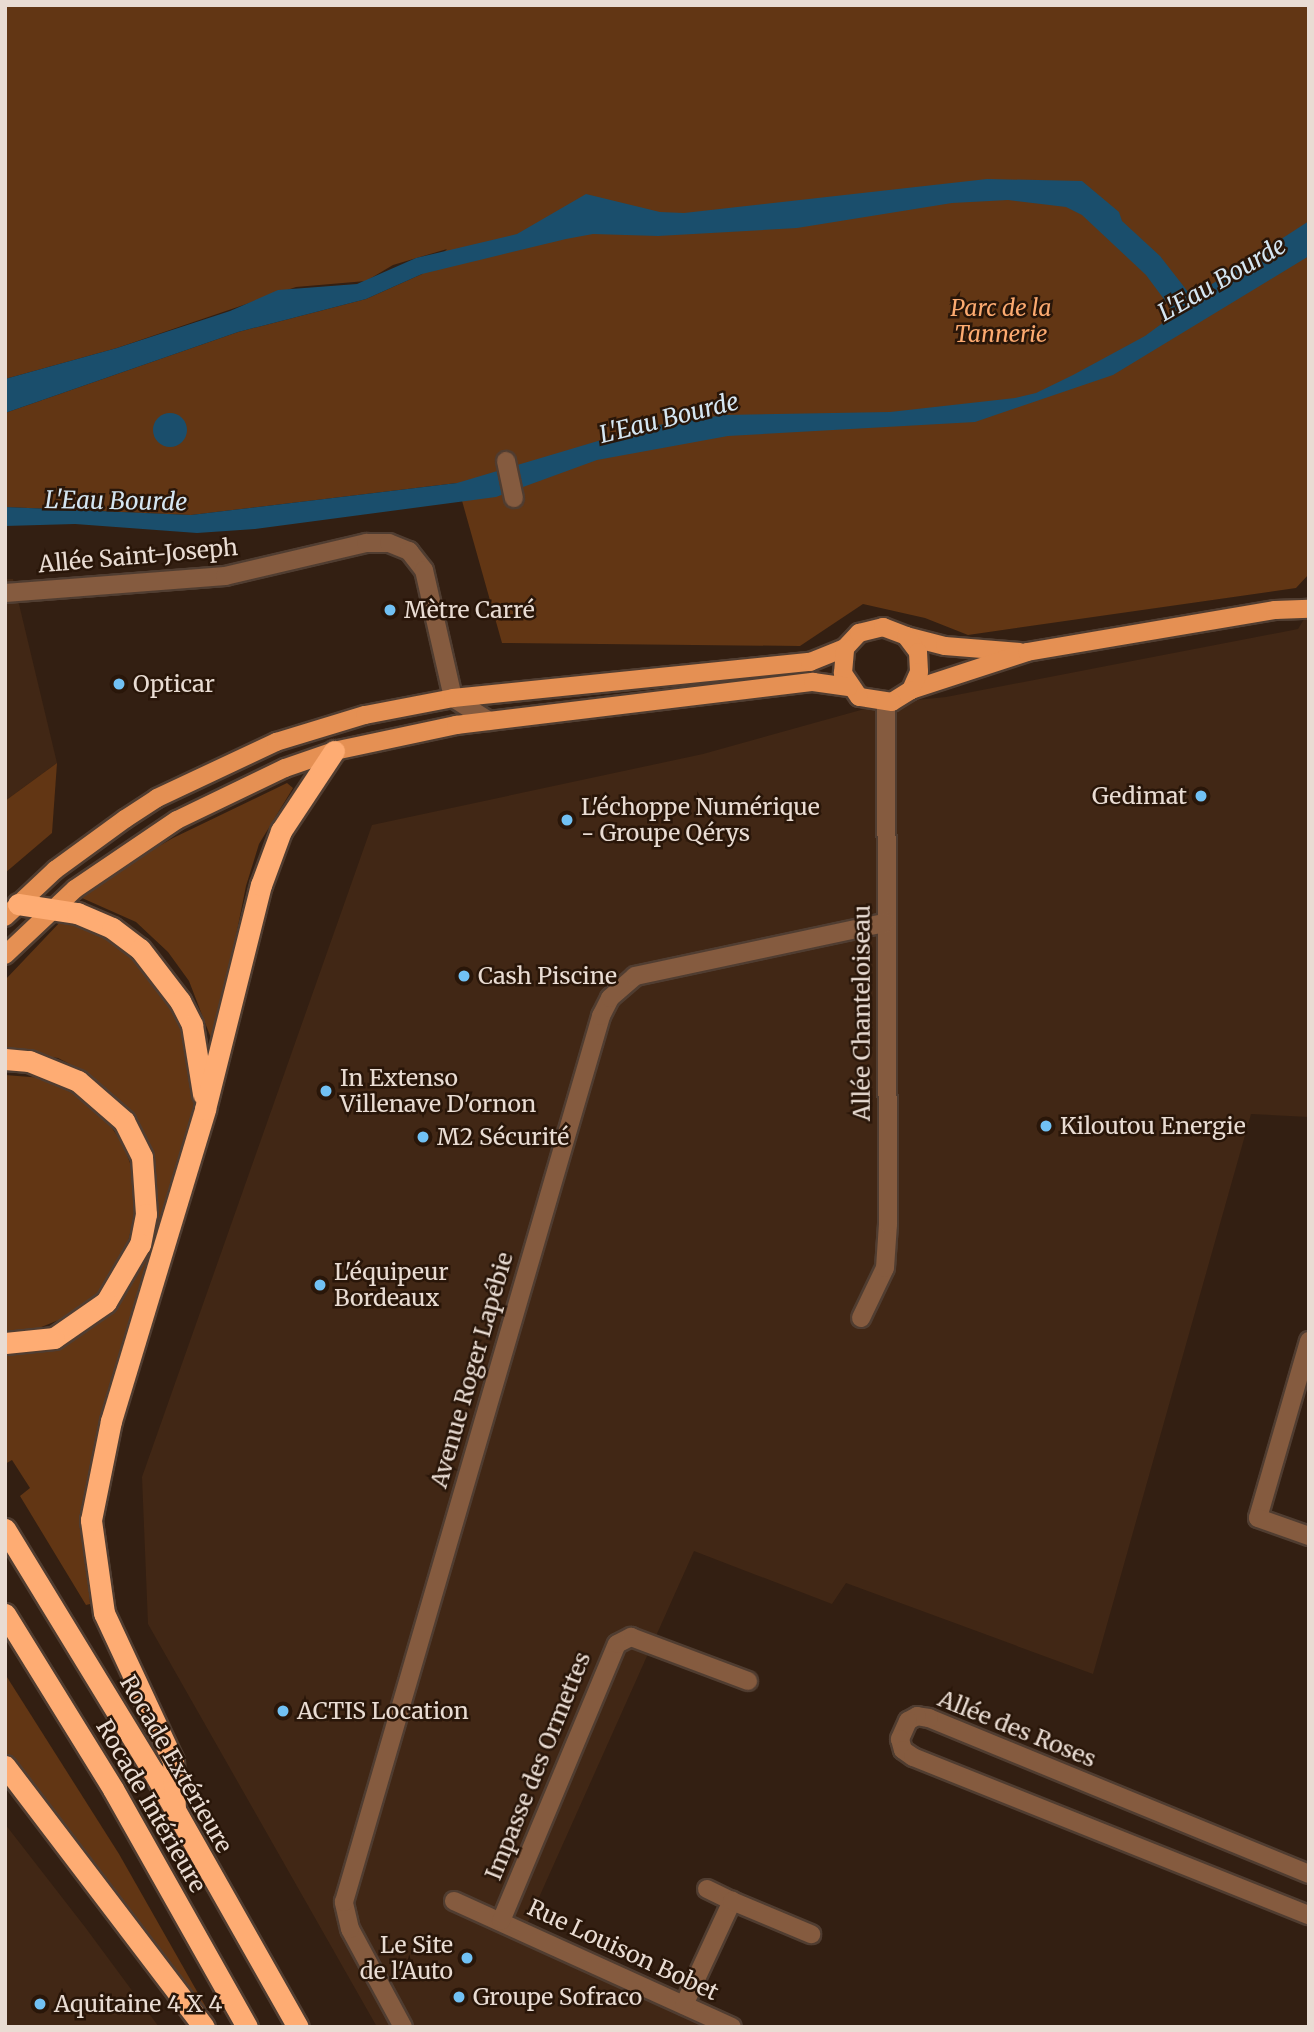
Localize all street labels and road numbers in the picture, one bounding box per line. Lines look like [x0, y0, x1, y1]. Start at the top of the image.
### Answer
street label: Allée Saint-Joseph [37, 534, 239, 578]
street label: Allée Chanteloiseau [848, 905, 876, 1121]
street label: Avenue Roger Lapébie [425, 1249, 519, 1491]
street label: Impasse des Ormettes [480, 1648, 596, 1884]
street label: Rocade Extérieure [114, 1670, 238, 1858]
street label: Allée des Roses [934, 1685, 1100, 1773]
street label: Rocade Intérieure [90, 1715, 212, 1897]
street label: Rue Louison Bobet [523, 1894, 723, 2006]

